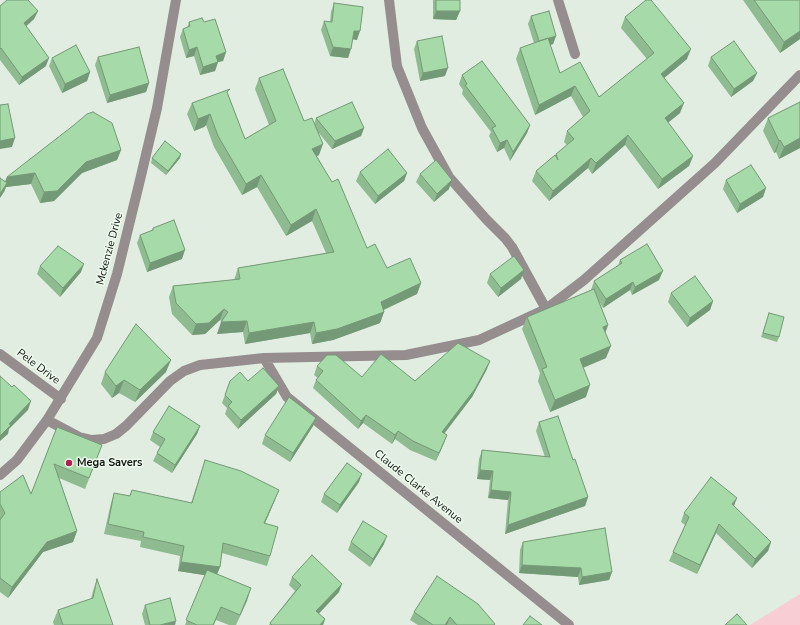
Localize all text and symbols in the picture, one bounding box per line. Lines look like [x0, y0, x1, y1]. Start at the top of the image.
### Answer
street label: Mckenzie Drive [94, 211, 126, 287]
street label: Pele Drive [14, 347, 62, 387]
street label: Claude Clarke Avenue [371, 447, 465, 527]
place label: Mega Savers [77, 456, 142, 470]
marker: Mega Savers [64, 458, 74, 468]

